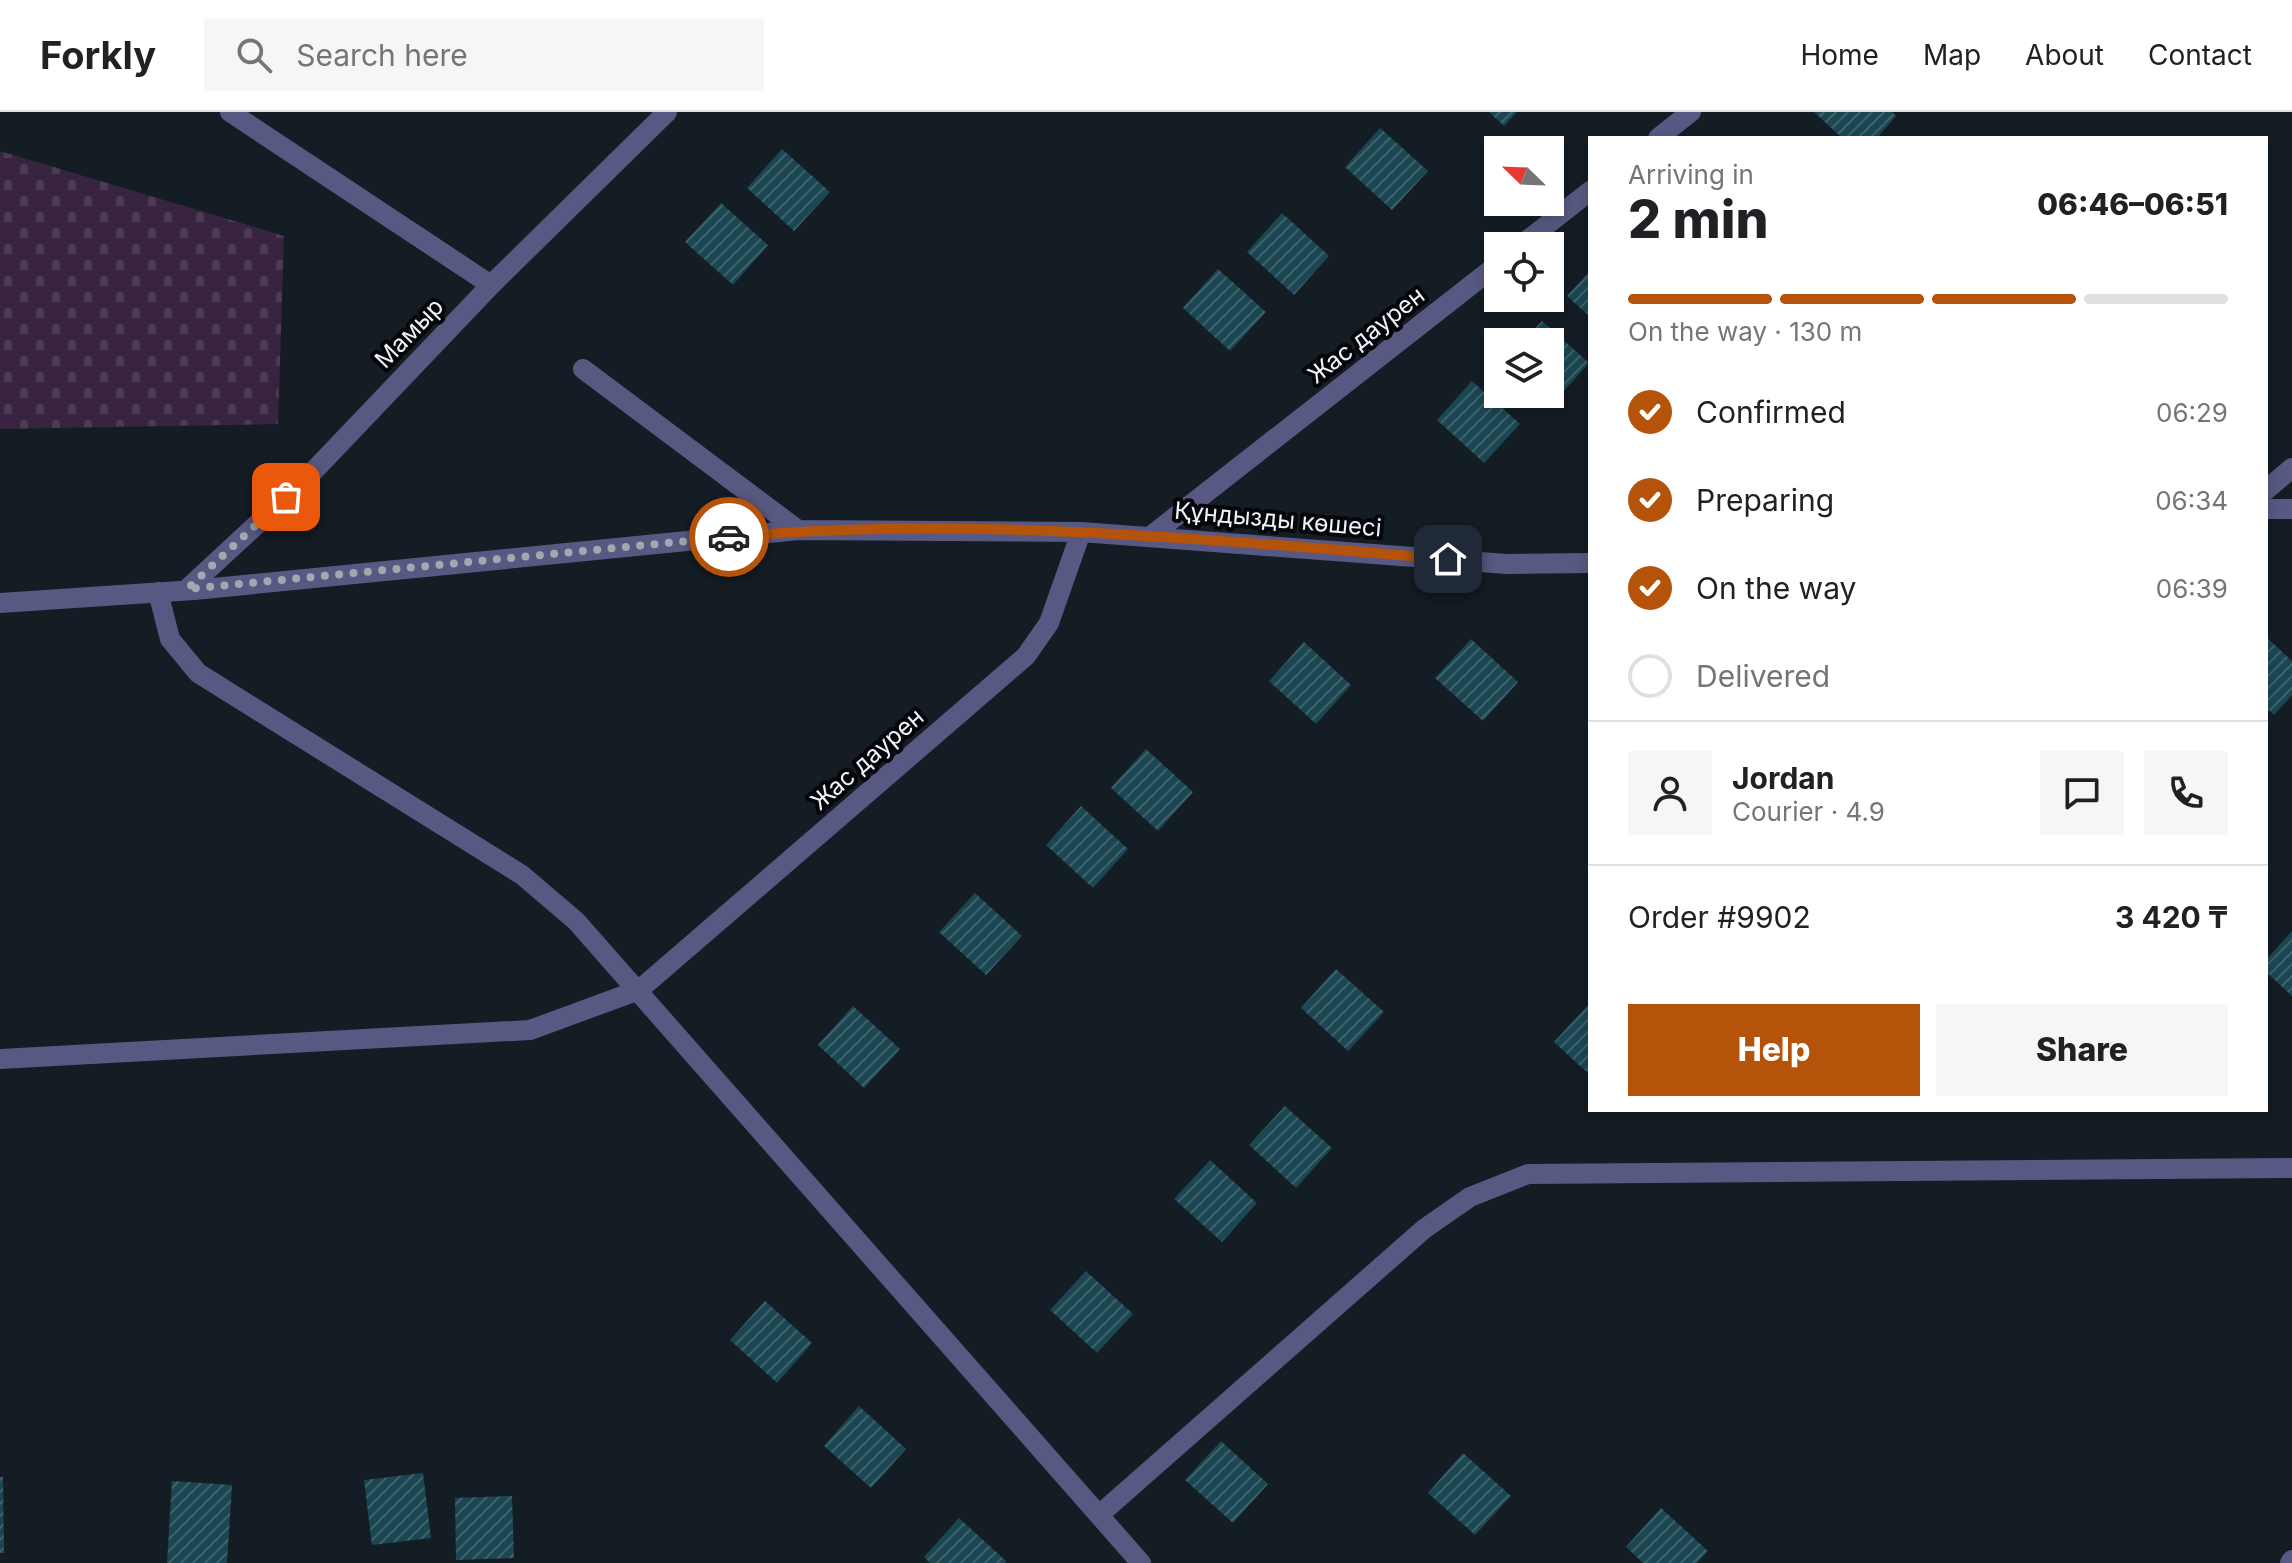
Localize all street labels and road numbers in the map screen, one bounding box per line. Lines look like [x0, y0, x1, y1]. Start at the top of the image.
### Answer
street label: Жас даурен [1302, 280, 1430, 390]
street label: Мамыр [369, 292, 449, 374]
street label: Құндызды көшесі [1173, 495, 1383, 543]
street label: Жас даурен [805, 702, 929, 816]

